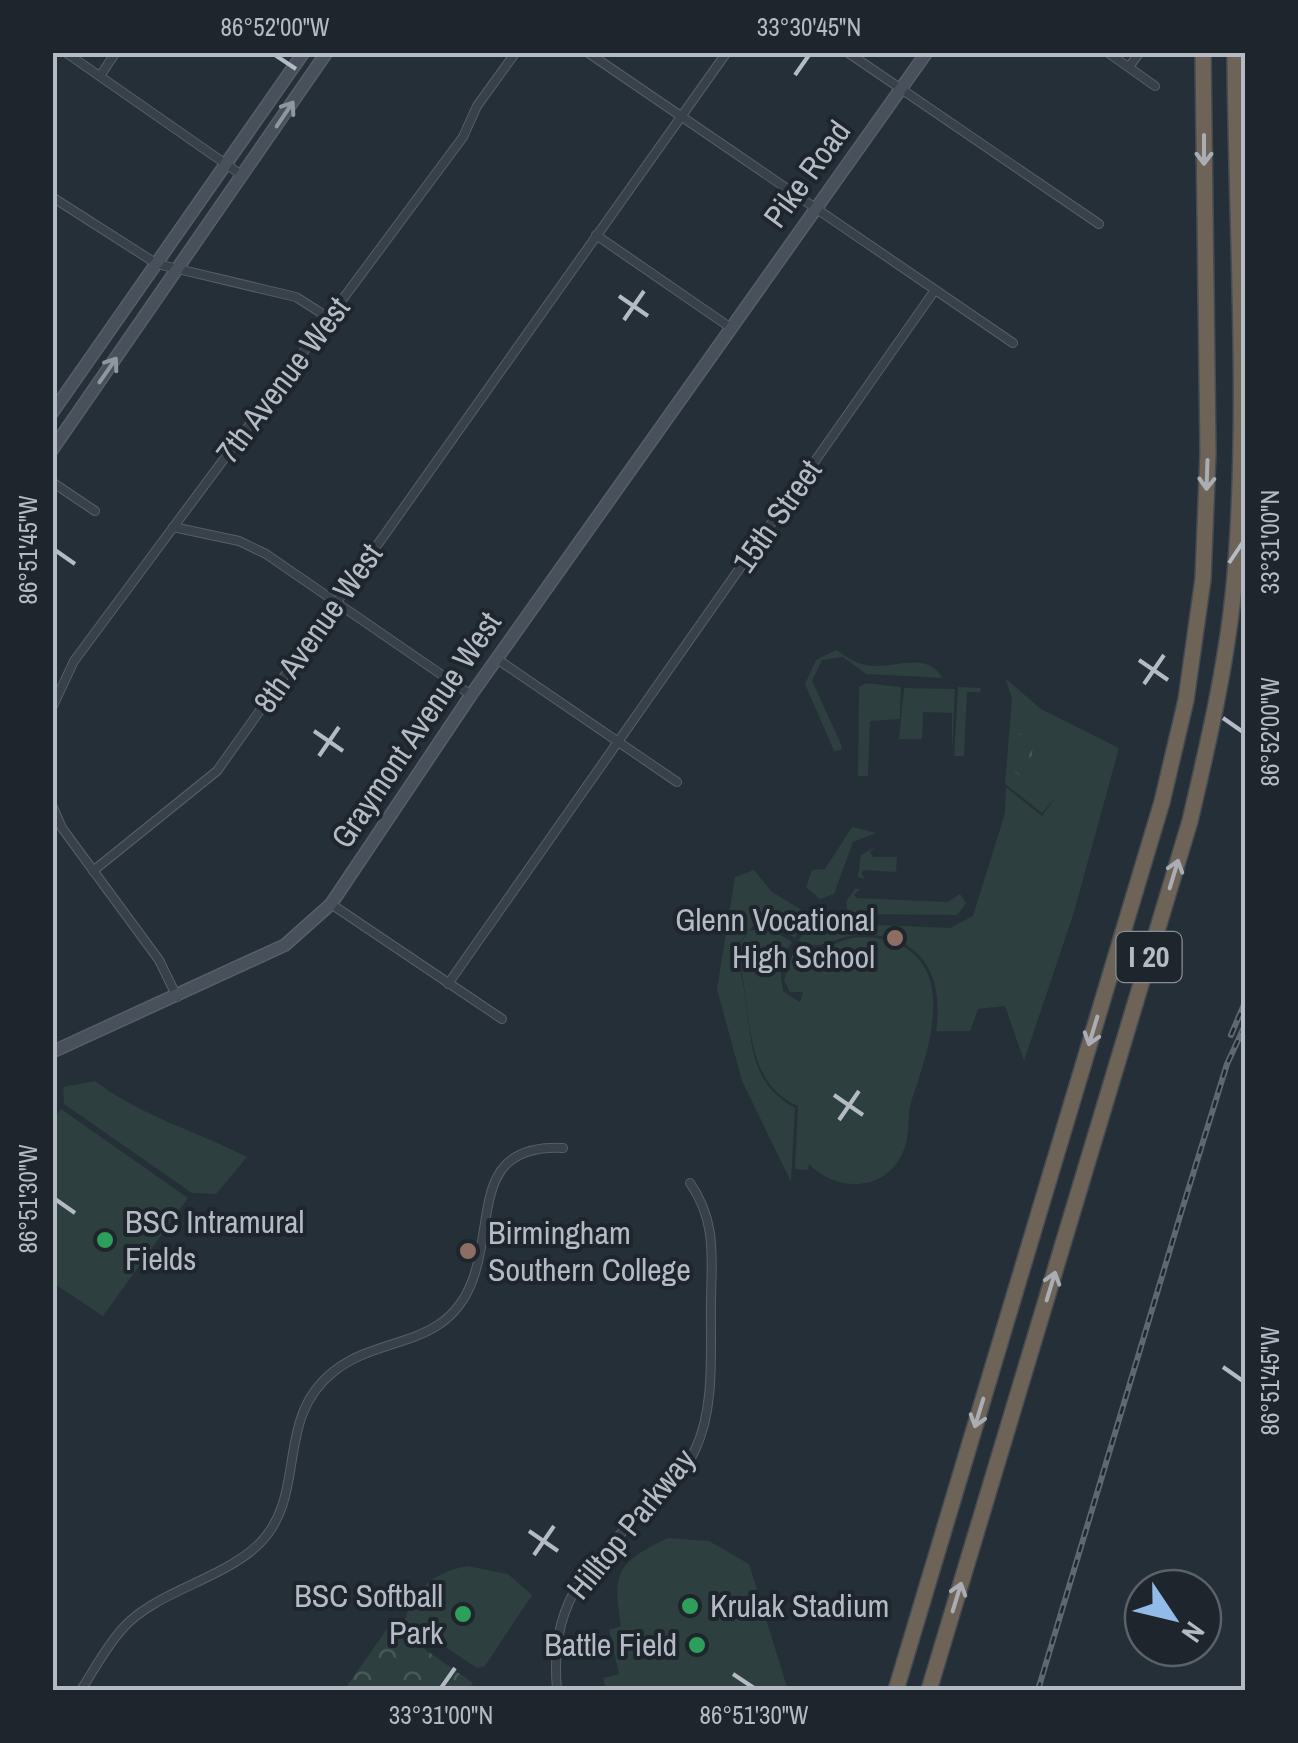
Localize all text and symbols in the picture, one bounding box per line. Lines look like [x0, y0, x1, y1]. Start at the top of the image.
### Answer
text: 86°52'00"W [221, 10, 330, 44]
text: 33°30'45"N [757, 10, 861, 44]
one-way arrow [274, 101, 295, 129]
street label: Pike Road [753, 112, 860, 236]
one-way arrow [1194, 132, 1214, 165]
street label: 7th Avenue West [206, 288, 359, 472]
one-way arrow [97, 357, 118, 384]
street label: 15th Street [722, 451, 831, 581]
one-way arrow [1198, 458, 1217, 490]
text: 33°31'00"N [1253, 490, 1287, 594]
text: 86°51'45"W [11, 495, 45, 604]
street label: 8th Avenue West [243, 534, 392, 721]
street label: Graymont Avenue West [321, 603, 511, 856]
text: 86°52'00"W [1253, 677, 1287, 786]
one-way arrow [1166, 859, 1184, 890]
place label: Glenn Vocational High School [675, 898, 875, 978]
marker: Glenn Vocational High School [884, 927, 906, 949]
road number: I 20 [1116, 932, 1182, 982]
one-way arrow [1083, 1015, 1101, 1046]
text: 86°51'30"W [11, 1144, 45, 1253]
place label: BSC Intramural Fields [125, 1200, 304, 1280]
place label: Birmingham Southern College [488, 1211, 691, 1291]
marker: BSC Intramural Fields [94, 1229, 116, 1251]
marker: Birmingham Southern College [457, 1240, 479, 1262]
one-way arrow [1043, 1271, 1061, 1302]
text: 86°51'45"W [1253, 1326, 1287, 1435]
one-way arrow [969, 1397, 987, 1428]
street label: Hilltop Parkway [557, 1439, 705, 1608]
north arrow [1123, 1568, 1223, 1668]
place label: BSC Softball Park [294, 1574, 444, 1654]
one-way arrow [949, 1582, 967, 1613]
place label: Krulak Stadium [710, 1584, 889, 1627]
marker: Krulak Stadium [679, 1595, 701, 1617]
marker: BSC Softball Park [452, 1603, 474, 1625]
text: N [1173, 1615, 1214, 1650]
place label: Battle Field [544, 1623, 677, 1666]
marker: Battle Field [686, 1634, 708, 1656]
text: 33°31'00"N [389, 1698, 493, 1732]
text: 86°51'30"W [700, 1698, 809, 1732]

